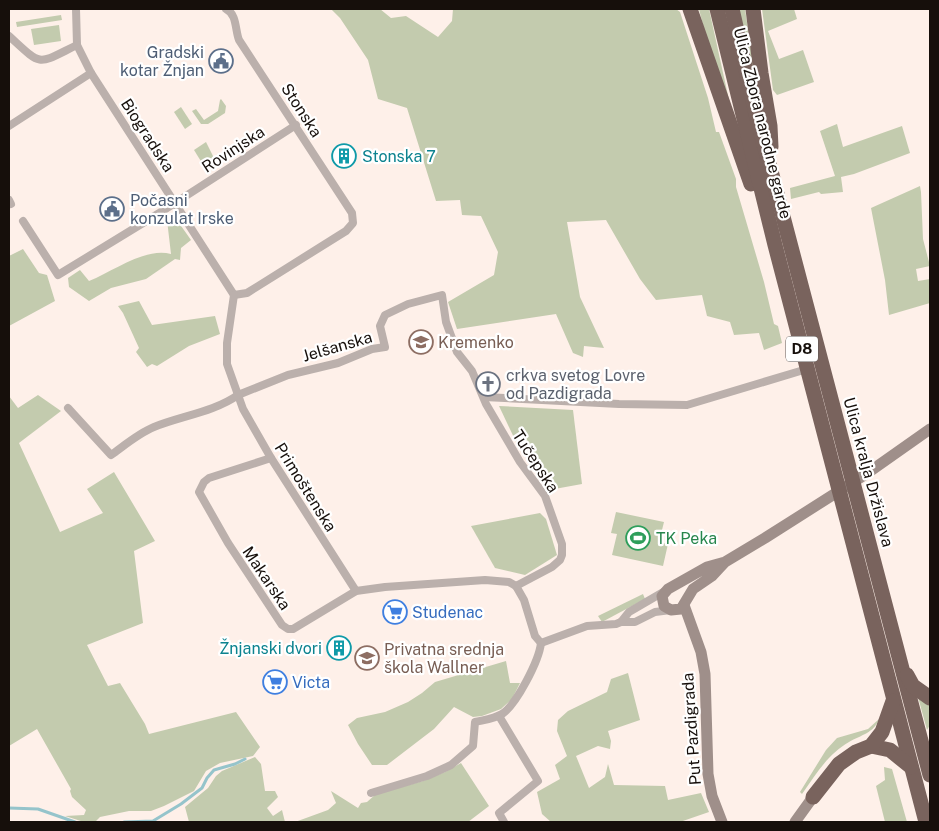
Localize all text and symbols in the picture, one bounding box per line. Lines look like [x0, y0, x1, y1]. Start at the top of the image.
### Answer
street label: Ulica Zbora narodne garde [729, 25, 796, 221]
place label: Gradski kotar Žnjan [120, 43, 204, 80]
public building icon: Gradski kotar Žnjan [208, 48, 234, 74]
street label: Stonska [277, 80, 326, 141]
street label: Biogradska [117, 95, 178, 176]
street label: Rovinjska [198, 122, 268, 177]
building icon: Stonska 7 [331, 143, 357, 169]
place label: Stonska 7 [362, 147, 436, 166]
place label: Počasni konzulat Irske [130, 191, 234, 228]
public building icon: Počasni konzulat Irske [99, 196, 125, 222]
street label: Jelšanska [300, 327, 374, 365]
school or university icon: Kremenko [408, 329, 434, 355]
place label: Kremenko [438, 333, 514, 352]
road number: D8 [786, 336, 818, 362]
place label: crkva svetog Lovre od Pazdigrada [506, 366, 645, 403]
church icon: crkva svetog Lovre od Pazdigrada [475, 371, 501, 397]
street label: Ulica kralja Držislava [839, 395, 898, 549]
street label: Tučepska [508, 426, 563, 496]
street label: Primoštenska [271, 439, 340, 535]
sports icon: TK Peka [625, 525, 651, 551]
place label: TK Peka [656, 529, 717, 548]
street label: Makarska [238, 543, 295, 614]
supermarket icon: Studenac [382, 599, 408, 625]
place label: Studenac [412, 603, 483, 622]
building icon: Žnjanski dvori [326, 635, 352, 661]
place label: Žnjanski dvori [219, 638, 322, 658]
place label: Privatna srednja škola Wallner [384, 640, 504, 677]
school or university icon: Privatna srednja škola Wallner [354, 645, 380, 671]
supermarket icon: Victa [262, 669, 288, 695]
street label: Put Pazdigrada [678, 672, 705, 786]
place label: Victa [292, 673, 330, 692]

